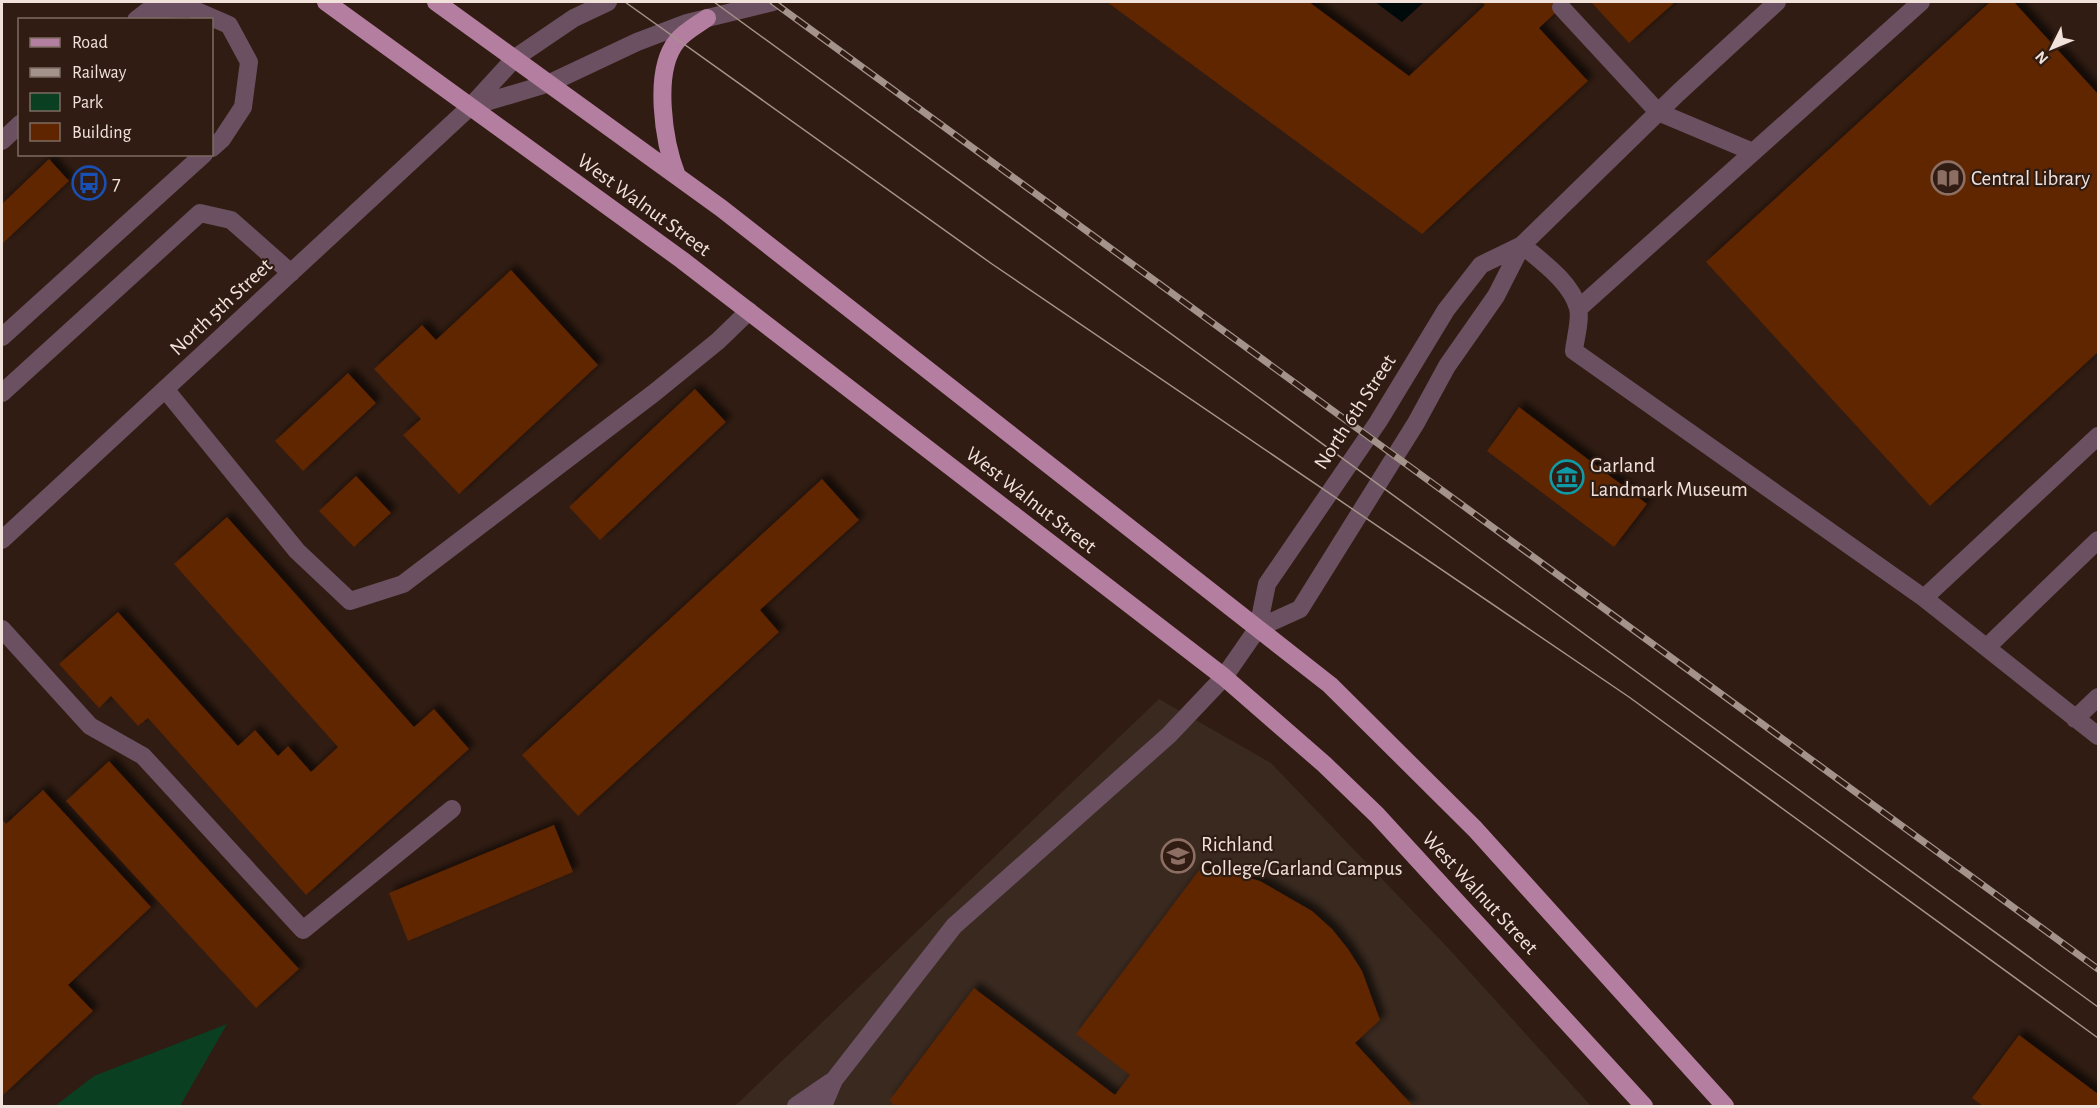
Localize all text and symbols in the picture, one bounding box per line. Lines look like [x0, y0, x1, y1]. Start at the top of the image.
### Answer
legend [18, 18, 213, 156]
north arrow [2022, 18, 2082, 78]
text: Road [72, 34, 108, 52]
text: N [2032, 48, 2051, 67]
text: Railway [72, 64, 127, 82]
text: Park [72, 94, 104, 112]
text: Building [72, 124, 132, 142]
street label: West Walnut Street [573, 150, 715, 260]
library icon: Central Library [1930, 160, 1966, 196]
bus stop icon: 7 [71, 165, 107, 201]
place label: Central Library [1971, 168, 2090, 189]
place label: 7 [112, 173, 121, 194]
street label: North 5th Street [166, 254, 276, 359]
street label: North 6th Street [1310, 351, 1400, 473]
street label: West Walnut Street [962, 443, 1100, 557]
place label: Garland Landmark Museum [1590, 455, 1748, 500]
museum icon: Garland Landmark Museum [1549, 459, 1585, 495]
street label: West Walnut Street [1418, 828, 1542, 959]
place label: Richland College/Garland Campus [1201, 834, 1403, 879]
school or university icon: Richland College/Garland Campus [1160, 838, 1196, 874]

